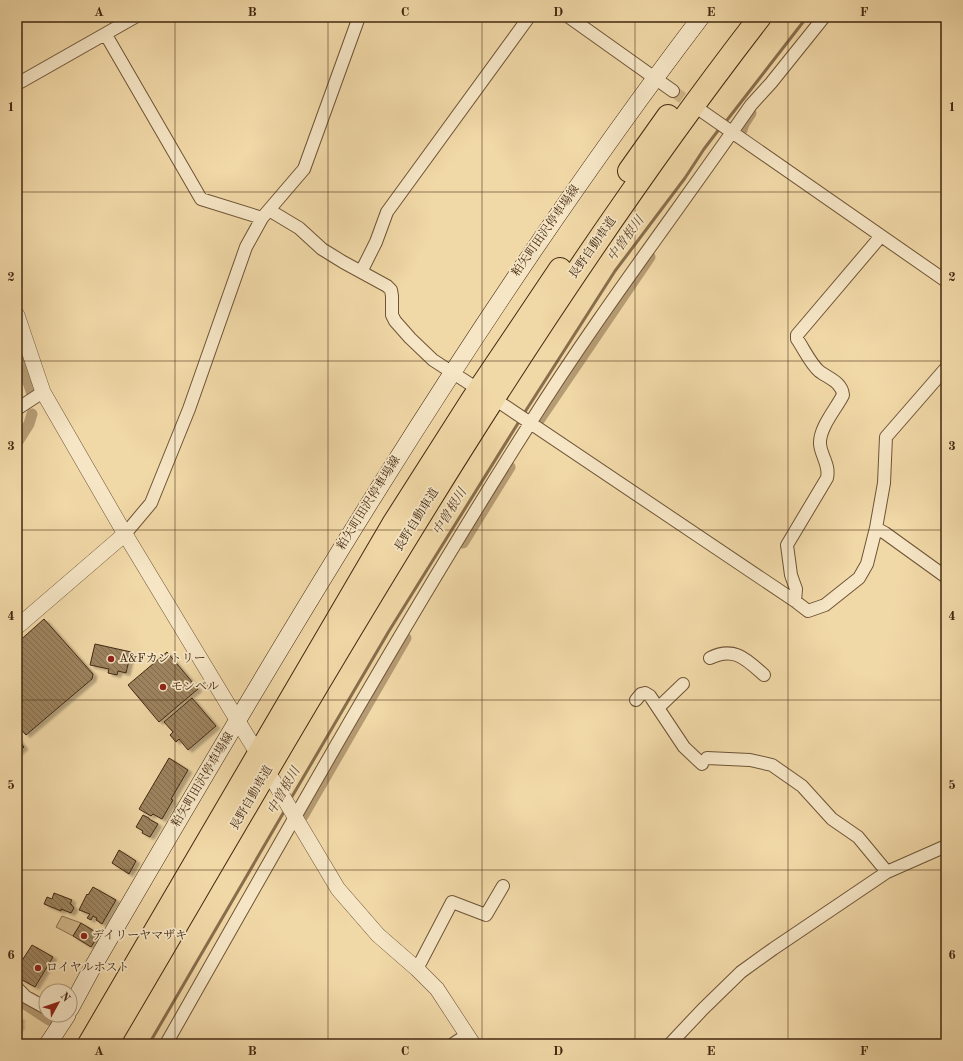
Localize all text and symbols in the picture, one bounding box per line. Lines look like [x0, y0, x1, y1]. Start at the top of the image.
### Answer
text: A [94, 6, 104, 19]
text: B [247, 6, 257, 19]
text: C [401, 6, 409, 19]
text: D [553, 6, 563, 19]
text: E [707, 6, 716, 19]
text: F [860, 6, 869, 19]
text: 1 [7, 101, 15, 114]
text: 1 [948, 101, 956, 114]
street label: 粕矢町田沢停車場線 [508, 182, 582, 279]
water label: 中曽根川 [605, 212, 648, 264]
street label: 長野自動車道 [566, 214, 619, 281]
text: 2 [7, 271, 15, 284]
text: 2 [948, 271, 956, 284]
text: 3 [7, 440, 15, 453]
text: 3 [948, 440, 956, 453]
street label: 粕矢町田沢停車場線 [334, 453, 403, 552]
water label: 中曽根川 [430, 484, 470, 538]
street label: 長野自動車道 [391, 485, 441, 554]
text: 4 [7, 610, 15, 623]
text: 4 [948, 610, 956, 623]
place label: A&Fカントリー [119, 652, 206, 665]
marker: A&Fカントリー [106, 654, 116, 664]
place label: モンベル [171, 681, 219, 693]
marker: モンベル [158, 682, 168, 692]
street label: 粕矢町田沢停車場線 [168, 730, 236, 829]
street label: 長野自動車道 [227, 763, 275, 832]
water label: 中曽根川 [265, 763, 304, 817]
text: 5 [7, 779, 15, 792]
text: 5 [948, 779, 956, 792]
place label: デイリーヤマザキ [92, 928, 187, 942]
marker: デイリーヤマザキ [79, 931, 89, 941]
text: 6 [7, 949, 15, 962]
text: 6 [948, 949, 956, 962]
place label: ロイヤルホスト [46, 961, 130, 974]
marker: ロイヤルホスト [33, 963, 43, 973]
north arrow [38, 983, 78, 1023]
text: N [58, 991, 72, 1005]
text: A [94, 1045, 104, 1058]
text: B [247, 1045, 257, 1058]
text: C [401, 1045, 409, 1058]
text: D [553, 1045, 563, 1058]
text: E [707, 1045, 716, 1058]
text: F [860, 1045, 869, 1058]

